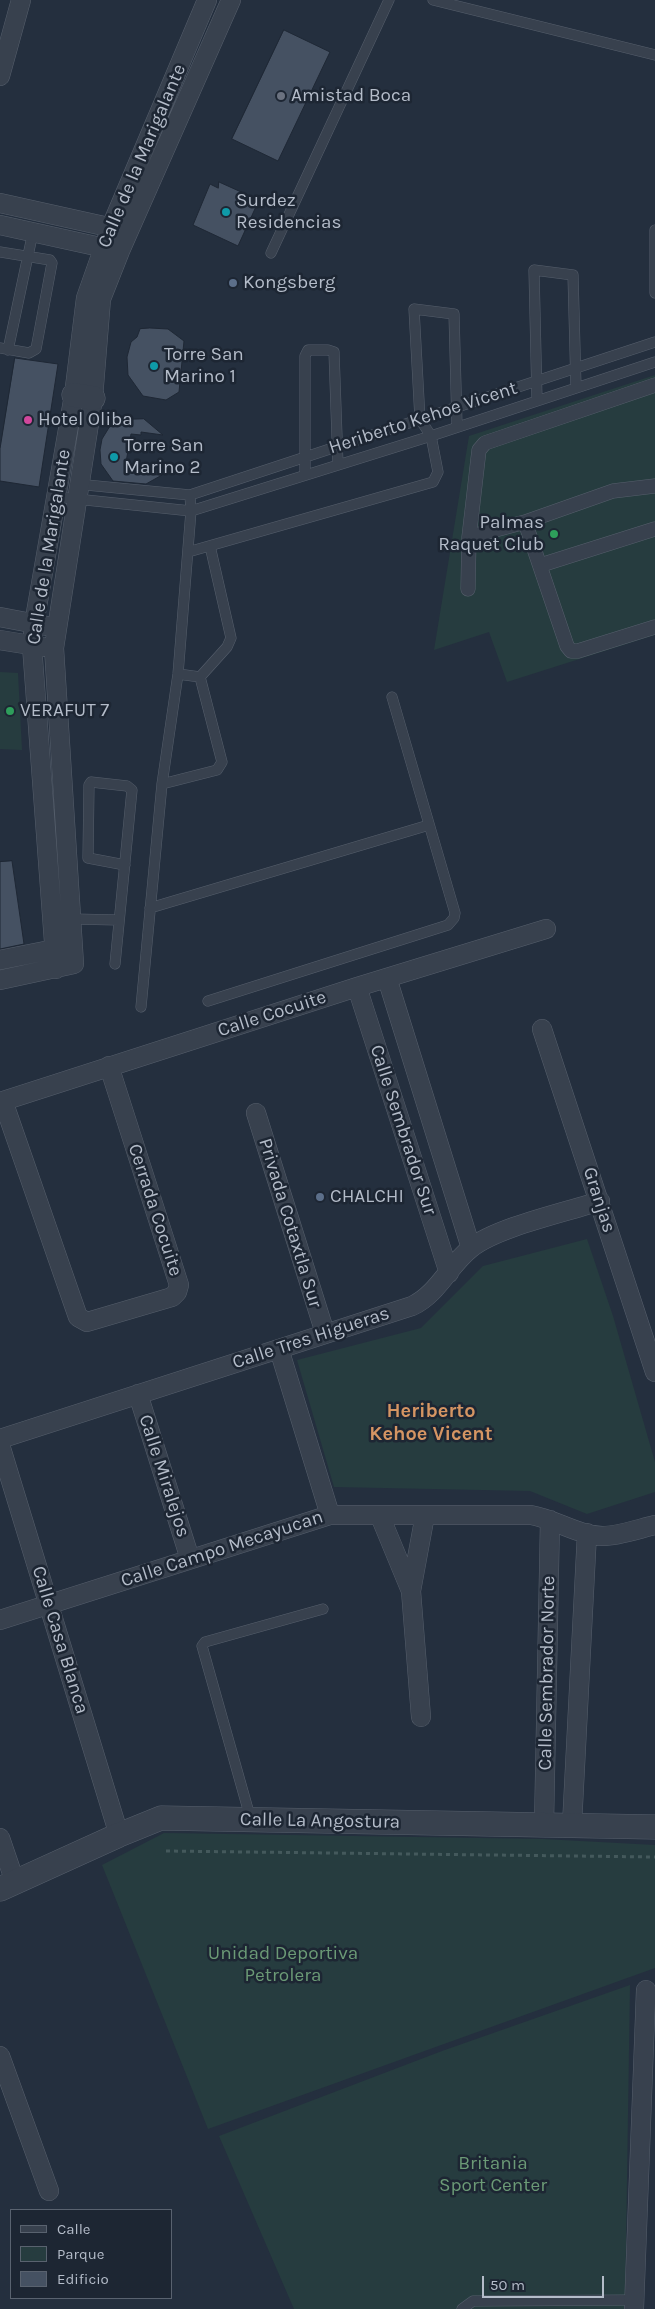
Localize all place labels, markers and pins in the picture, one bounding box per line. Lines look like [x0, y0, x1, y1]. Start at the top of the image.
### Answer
place label: Amistad Boca [291, 85, 411, 107]
marker: Amistad Boca [275, 90, 287, 102]
place label: Surdez Residencias [236, 190, 341, 234]
marker: Surdez Residencias [220, 206, 232, 218]
place label: Kongsberg [243, 272, 335, 294]
marker: Kongsberg [227, 277, 239, 289]
place label: Torre San Marino 1 [164, 344, 244, 388]
marker: Torre San Marino 1 [148, 360, 160, 372]
place label: Hotel Oliba [38, 409, 133, 431]
marker: Hotel Oliba [22, 414, 34, 426]
place label: Torre San Marino 2 [124, 435, 204, 479]
marker: Torre San Marino 2 [108, 451, 120, 463]
place label: Palmas Raquet Club [438, 512, 544, 556]
marker: Palmas Raquet Club [548, 528, 560, 540]
place label: VERAFUT 7 [20, 700, 109, 722]
marker: VERAFUT 7 [4, 705, 16, 717]
place label: CHALCHI [330, 1186, 404, 1208]
marker: CHALCHI [314, 1191, 326, 1203]

